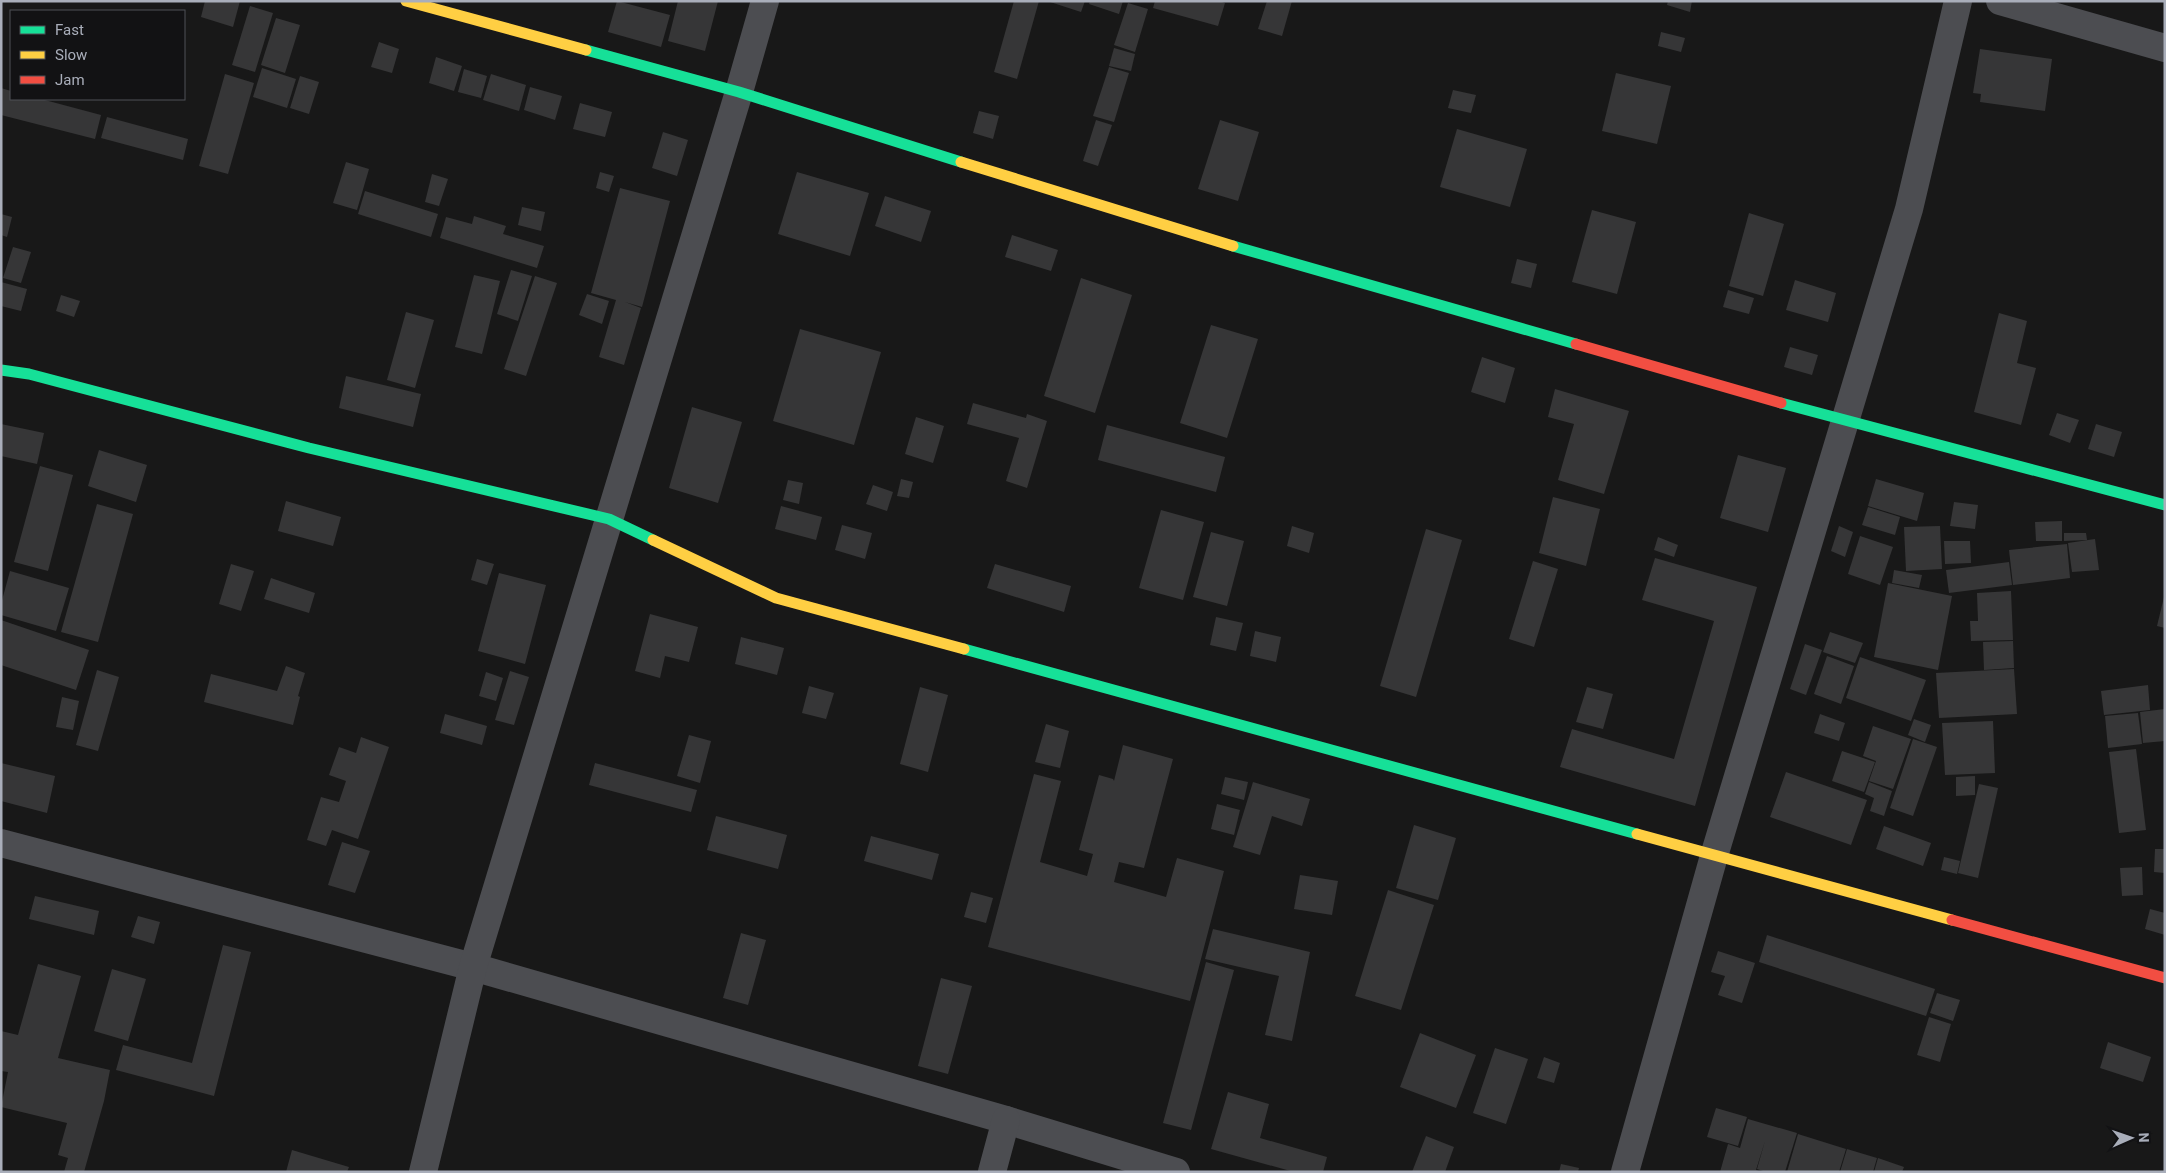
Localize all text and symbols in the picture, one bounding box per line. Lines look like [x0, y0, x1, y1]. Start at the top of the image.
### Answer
legend [10, 10, 185, 100]
text: Fast [55, 21, 84, 39]
text: Slow [55, 46, 87, 64]
text: Jam [55, 71, 85, 89]
north arrow [2106, 1113, 2156, 1163]
text: N [2136, 1132, 2152, 1143]

